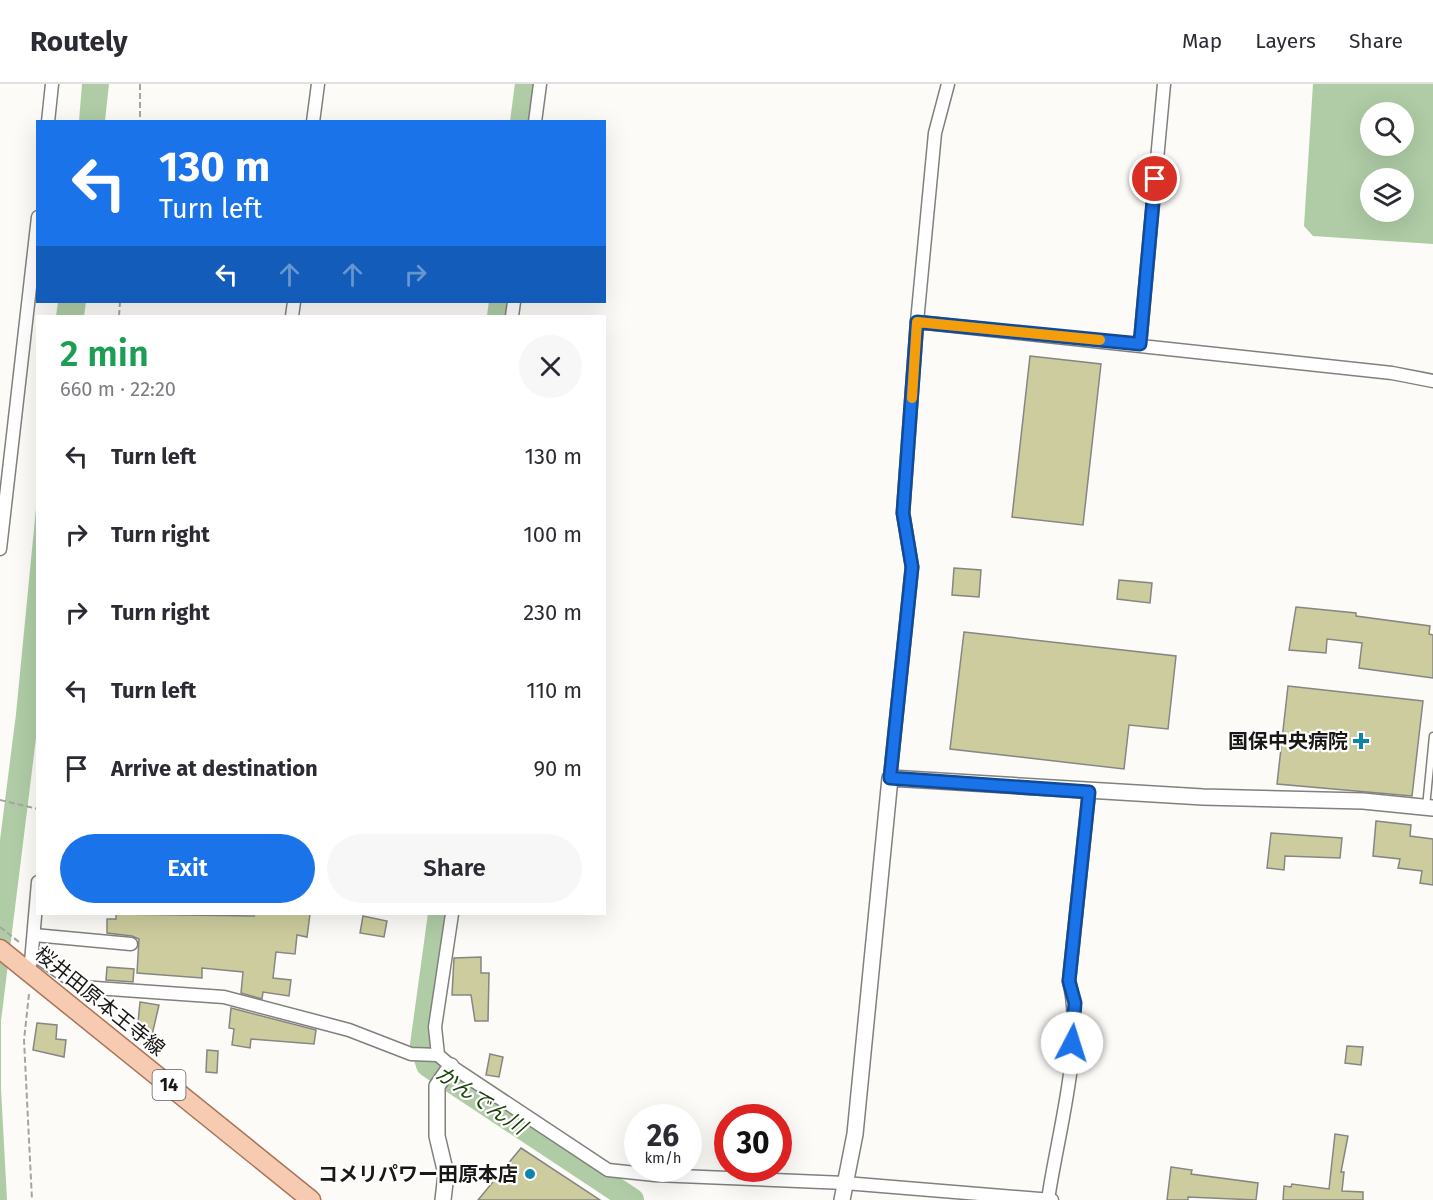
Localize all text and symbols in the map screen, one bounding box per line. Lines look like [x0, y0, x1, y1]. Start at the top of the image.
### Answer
text: Routely [30, 25, 128, 58]
text: Map [1182, 28, 1222, 54]
text: Layers [1255, 28, 1316, 54]
text: Share [1349, 28, 1403, 54]
map controls [1360, 102, 1414, 222]
button: search [1360, 102, 1414, 156]
text: 130 m [159, 142, 270, 192]
icon: left [60, 144, 138, 222]
pin [1129, 153, 1180, 204]
icon: arrive [1138, 162, 1171, 195]
button: layers [1360, 168, 1414, 222]
text: Turn left [159, 193, 262, 225]
icon: left [210, 258, 243, 291]
icon: ahead [273, 258, 306, 291]
icon: ahead [336, 258, 369, 291]
icon: right [399, 258, 432, 291]
text: 2 min [60, 332, 149, 376]
button: close [519, 335, 582, 398]
text: 660 m · 22:20 [60, 377, 176, 401]
icon: left [60, 440, 93, 473]
text: Turn left [111, 443, 196, 470]
text: 130 m [525, 443, 582, 470]
icon: right [60, 518, 93, 551]
text: Turn right [111, 521, 210, 548]
text: 100 m [523, 521, 582, 548]
icon: right [60, 596, 93, 629]
text: Turn right [111, 599, 210, 626]
text: 230 m [523, 599, 582, 626]
icon: left [60, 674, 93, 707]
text: Turn left [111, 677, 196, 704]
text: 110 m [526, 677, 582, 704]
place label: 国保中央病院 [1228, 729, 1348, 753]
marker: 国保中央病院 [1352, 732, 1370, 750]
icon: arrive [60, 752, 93, 785]
text: Arrive at destination [111, 755, 318, 782]
text: 90 m [533, 755, 582, 782]
button: Exit [60, 834, 315, 903]
button: Share [327, 834, 582, 903]
street label: 桜井田原本王寺線 [30, 941, 170, 1061]
position arrow [1040, 1011, 1104, 1075]
water label: かんでん川 [431, 1060, 533, 1141]
road number: 14 [152, 1070, 186, 1100]
speed limit sign: 30 [714, 1104, 792, 1182]
text: 26 [647, 1118, 679, 1154]
text: km/h [644, 1149, 682, 1167]
place label: コメリパワー田原本店 [318, 1162, 518, 1186]
marker: コメリパワー田原本店 [523, 1167, 537, 1181]

